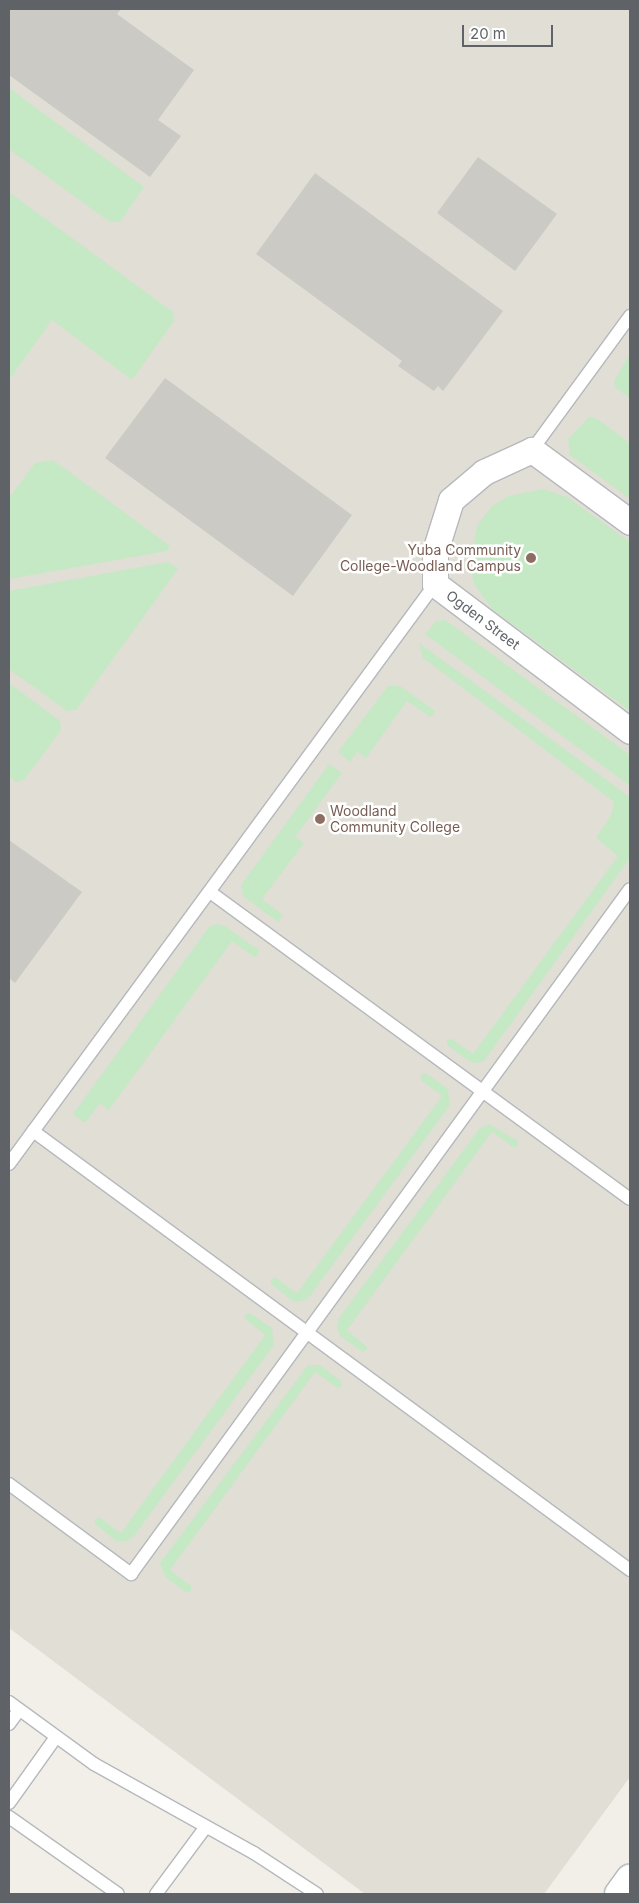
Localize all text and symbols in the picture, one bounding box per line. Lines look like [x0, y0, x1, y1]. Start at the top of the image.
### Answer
scale bar [464, 15, 555, 47]
text: 20 m [470, 24, 506, 43]
place label: Yuba Community College-Woodland Campus [340, 542, 521, 574]
marker: Yuba Community College-Woodland Campus [525, 552, 537, 564]
street label: Ogden Street [443, 587, 523, 653]
place label: Woodland Community College [330, 803, 460, 836]
marker: Woodland Community College [314, 813, 326, 825]

